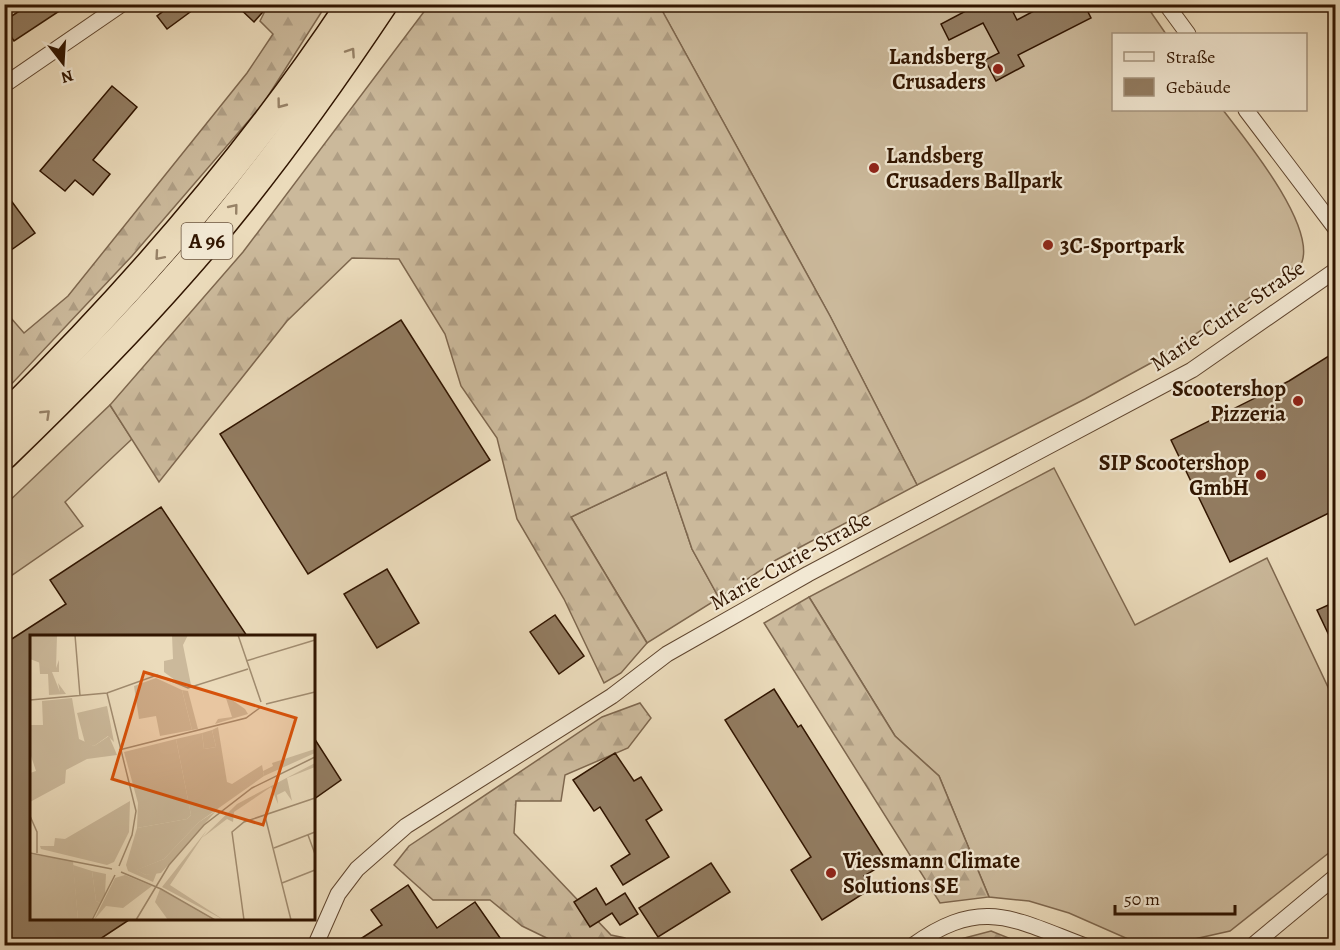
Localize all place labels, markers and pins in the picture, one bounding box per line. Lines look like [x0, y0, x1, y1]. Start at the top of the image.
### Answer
place label: Landsberg Crusaders [889, 42, 987, 97]
marker: Landsberg Crusaders [991, 62, 1005, 76]
place label: Landsberg Crusaders Ballpark [886, 141, 1063, 196]
marker: Landsberg Crusaders Ballpark [867, 161, 881, 175]
place label: 3C-Sportpark [1060, 231, 1185, 261]
marker: 3C-Sportpark [1041, 238, 1055, 252]
place label: Scootershop Pizzeria [1172, 374, 1286, 429]
marker: Scootershop Pizzeria [1291, 394, 1305, 408]
place label: SIP Scootershop GmbH [1099, 448, 1249, 503]
marker: SIP Scootershop GmbH [1254, 468, 1268, 482]
place label: Viessmann Climate Solutions SE [842, 846, 1020, 901]
marker: Viessmann Climate Solutions SE [824, 866, 838, 880]

